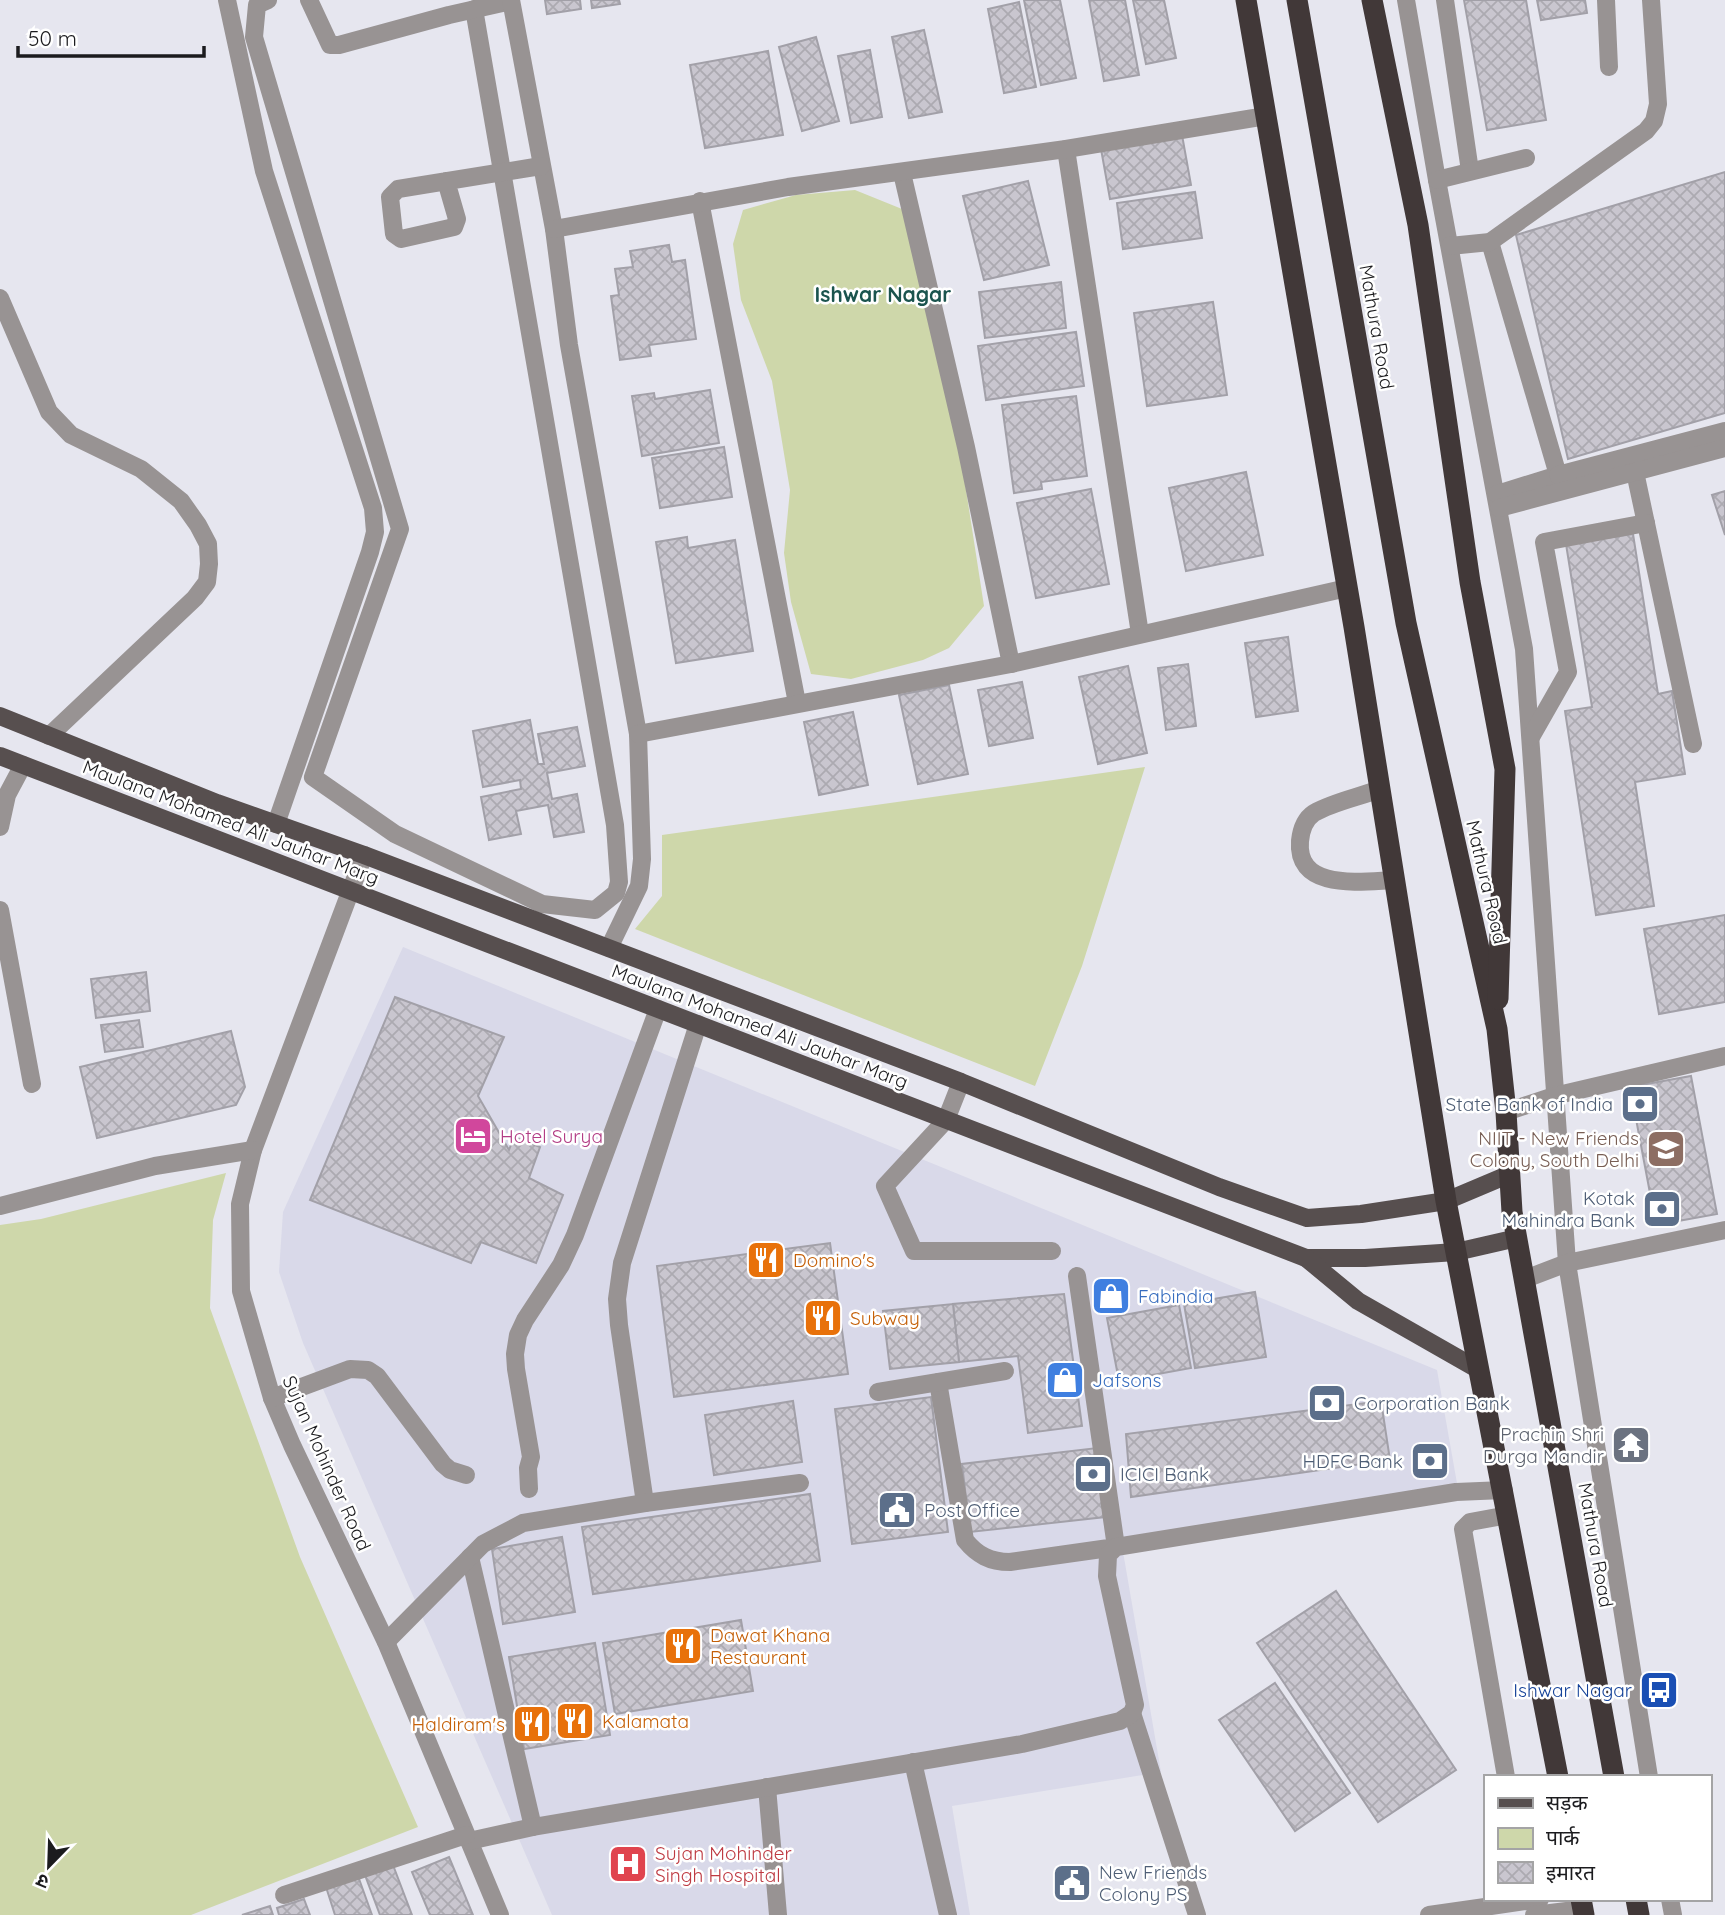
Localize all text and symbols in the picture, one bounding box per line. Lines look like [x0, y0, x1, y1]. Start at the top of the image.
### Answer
scale bar [18, 14, 203, 58]
text: 50 m [28, 25, 77, 51]
street label: Mathura Road [1354, 263, 1400, 391]
district label: Ishwar Nagar [815, 281, 951, 307]
street label: Maulana Mohamed Ali Jauhar Marg [79, 754, 383, 890]
street label: Mathura Road [1461, 818, 1513, 946]
street label: Maulana Mohamed Ali Jauhar Marg [608, 958, 912, 1094]
bank icon: State Bank of India [1619, 1083, 1661, 1125]
place label: State Bank of India [1446, 1092, 1613, 1116]
hotel icon: Hotel Surya [452, 1115, 494, 1157]
place label: Hotel Surya [500, 1124, 603, 1148]
place label: NIIT - New Friends Colony, South Delhi [1470, 1126, 1639, 1172]
school or university icon: NIIT - New Friends Colony, South Delhi [1645, 1128, 1687, 1170]
place label: Kotak Mahindra Bank [1502, 1186, 1635, 1232]
bank icon: Kotak Mahindra Bank [1641, 1188, 1683, 1230]
restaurant icon: Domino's [745, 1239, 787, 1281]
place label: Domino's [793, 1248, 875, 1272]
shop icon: Fabindia [1090, 1275, 1132, 1317]
place label: Fabindia [1138, 1284, 1214, 1308]
restaurant icon: Subway [802, 1297, 844, 1339]
place label: Subway [850, 1306, 920, 1330]
shop icon: Jafsons [1044, 1359, 1086, 1401]
place label: Jafsons [1092, 1368, 1162, 1392]
street label: Sujan Mohinder Road [278, 1372, 376, 1554]
bank icon: Corporation Bank [1306, 1382, 1348, 1424]
place label: Corporation Bank [1354, 1391, 1510, 1415]
place label: Prachin Shri Durga Mandir [1483, 1422, 1605, 1468]
temple icon: Prachin Shri Durga Mandir [1610, 1424, 1652, 1466]
bank icon: HDFC Bank [1409, 1440, 1451, 1482]
place label: HDFC Bank [1302, 1449, 1403, 1473]
bank icon: ICICI Bank [1072, 1453, 1114, 1495]
place label: ICICI Bank [1120, 1462, 1209, 1486]
street label: Mathura Road [1573, 1481, 1619, 1609]
public building icon: Post Office [876, 1489, 918, 1531]
place label: Post Office [924, 1498, 1020, 1522]
place label: Dawat Khana Restaurant [710, 1623, 830, 1669]
restaurant icon: Dawat Khana Restaurant [662, 1625, 704, 1667]
bus stop icon: Ishwar Nagar [1638, 1669, 1680, 1711]
place label: Ishwar Nagar [1513, 1678, 1633, 1702]
restaurant icon: Kalamata [554, 1700, 596, 1742]
restaurant icon: Haldiram's [511, 1703, 553, 1745]
place label: Kalamata [602, 1709, 689, 1733]
place label: Haldiram's [412, 1712, 505, 1736]
legend [1484, 1775, 1711, 1901]
text: सड़क [1546, 1789, 1588, 1815]
text: पार्क [1546, 1824, 1580, 1850]
north arrow [14, 1831, 84, 1901]
place label: Sujan Mohinder Singh Hospital [655, 1841, 793, 1887]
hospital icon: Sujan Mohinder Singh Hospital [607, 1843, 649, 1885]
text: इमारत [1546, 1859, 1596, 1885]
place label: New Friends Colony PS [1099, 1860, 1207, 1906]
public building icon: New Friends Colony PS [1051, 1862, 1093, 1904]
text: उ [32, 1868, 52, 1895]

